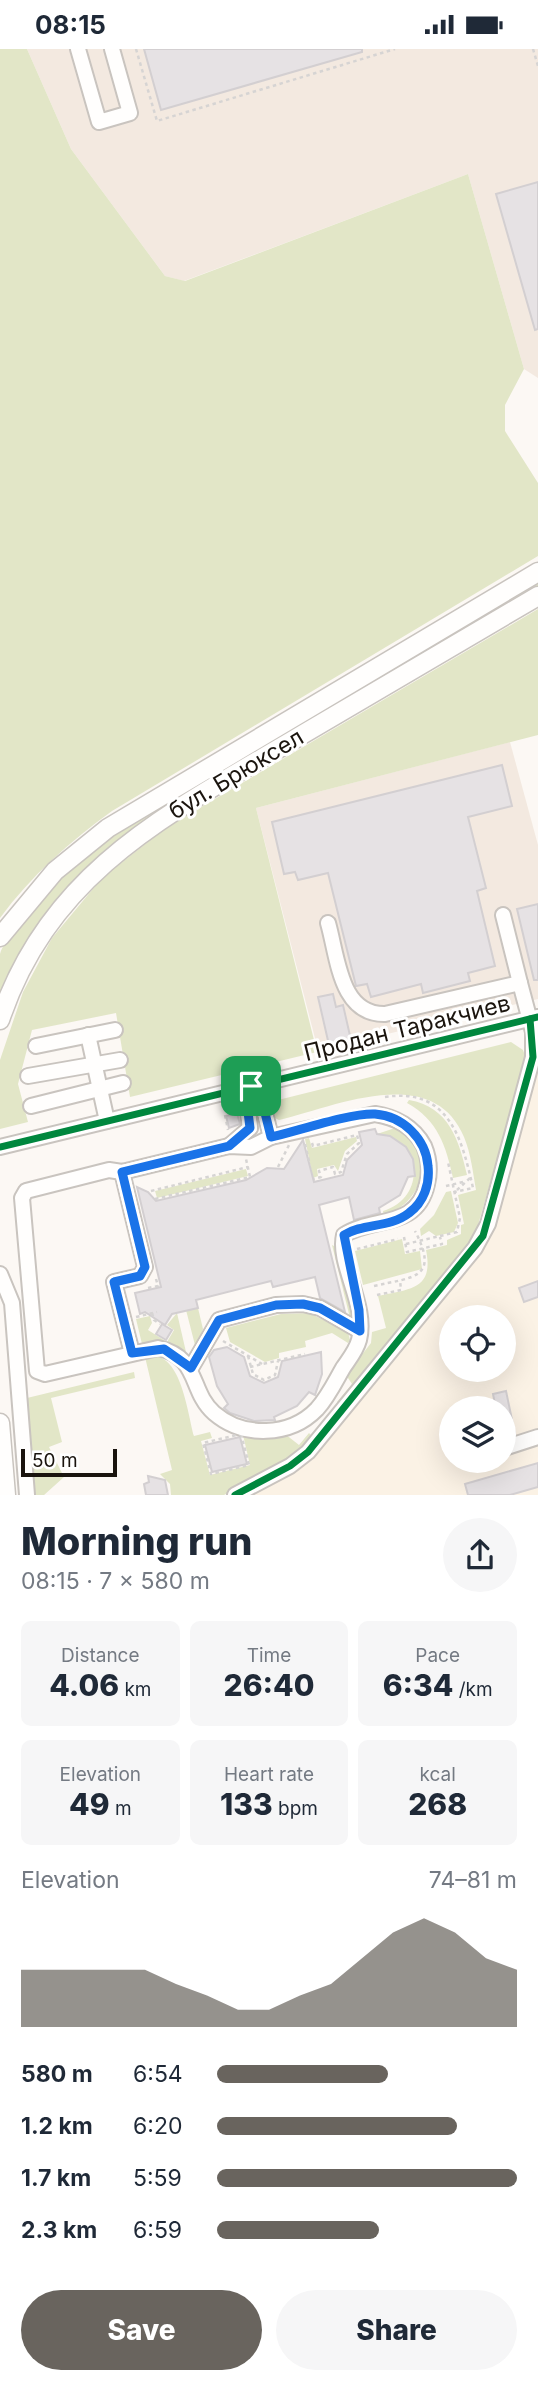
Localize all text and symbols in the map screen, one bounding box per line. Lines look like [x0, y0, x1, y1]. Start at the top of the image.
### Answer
text: 08:15 [35, 9, 106, 40]
street label: бул. Брюксел [164, 723, 308, 825]
street label: Продан Таракчиев [301, 989, 513, 1067]
pin [221, 1056, 281, 1116]
icon: arrive [232, 1067, 270, 1105]
map controls [439, 1305, 516, 1473]
button: locate [439, 1305, 516, 1382]
button: layers [439, 1396, 516, 1473]
scale bar [21, 1446, 117, 1478]
text: 50 m [32, 1449, 78, 1472]
text: Morning run [21, 1518, 252, 1564]
button: share [443, 1518, 517, 1592]
text: 08:15 · 7 × 580 m [21, 1567, 210, 1595]
text: Distance [61, 1644, 140, 1667]
text: Time [247, 1644, 291, 1667]
text: Pace [415, 1644, 460, 1667]
text: 4.06 [49, 1667, 119, 1703]
text: 26:40 [224, 1667, 314, 1703]
text: 6:34 [383, 1667, 453, 1703]
text: km [119, 1678, 151, 1701]
text: /km [453, 1678, 493, 1701]
text: Elevation [60, 1763, 141, 1786]
text: Heart rate [224, 1763, 314, 1786]
text: kcal [420, 1763, 456, 1786]
text: 49 [69, 1786, 110, 1822]
text: 133 [220, 1786, 273, 1822]
text: 268 [408, 1786, 467, 1822]
text: m [110, 1797, 132, 1820]
text: bpm [273, 1797, 318, 1820]
text: Elevation [21, 1866, 120, 1894]
text: 74–81 m [429, 1866, 517, 1894]
text: 580 m [21, 2060, 93, 2088]
text: 6:54 [133, 2060, 183, 2088]
text: 1.2 km [21, 2112, 93, 2140]
text: 6:20 [133, 2112, 182, 2140]
text: 1.7 km [21, 2164, 91, 2192]
text: 5:59 [133, 2164, 182, 2192]
text: 2.3 km [21, 2216, 97, 2244]
text: 6:59 [133, 2216, 182, 2244]
button: Save [21, 2290, 262, 2370]
button: Share [276, 2290, 517, 2370]

